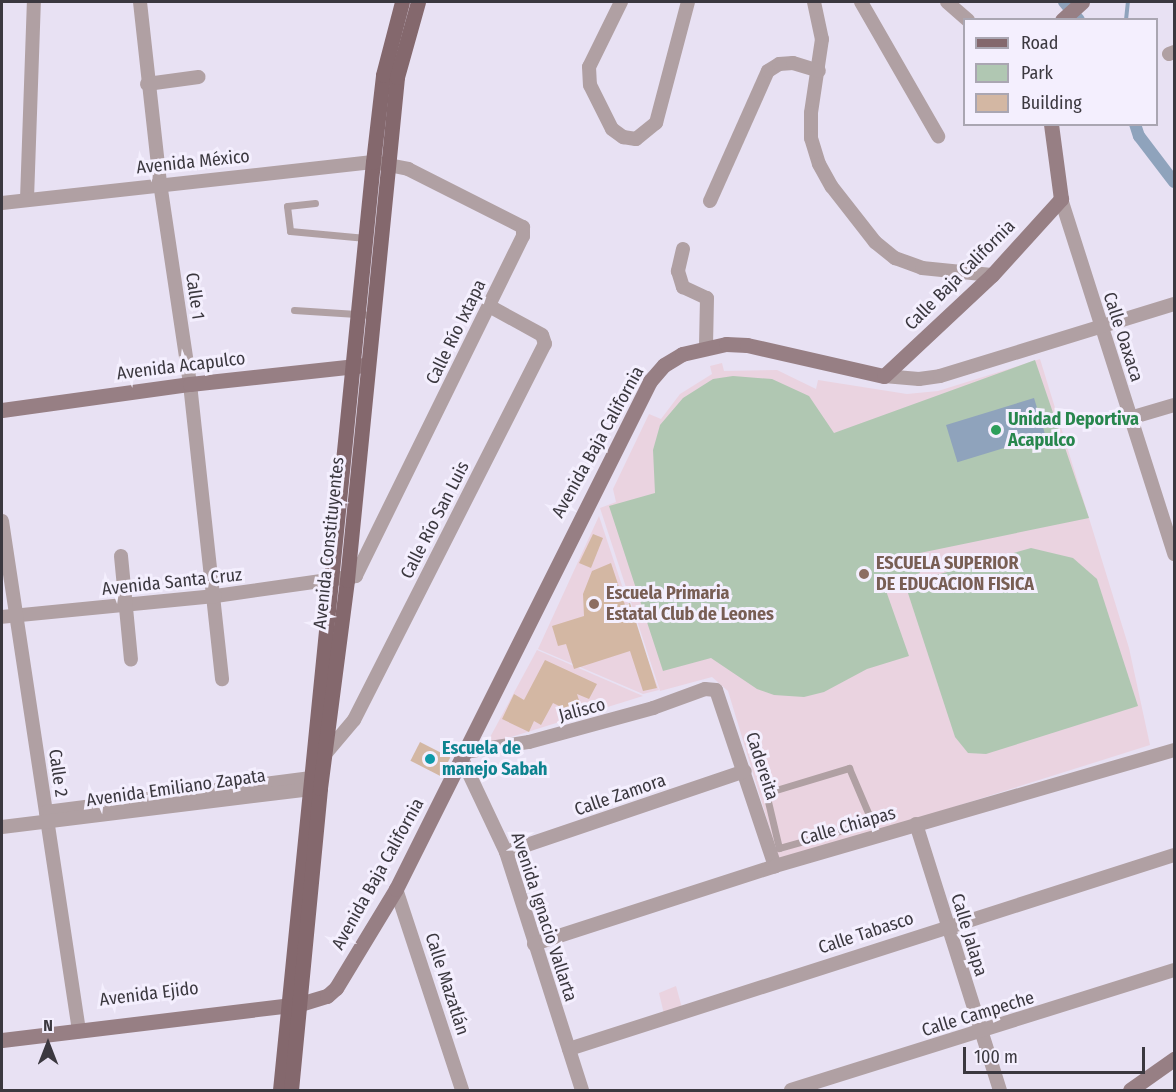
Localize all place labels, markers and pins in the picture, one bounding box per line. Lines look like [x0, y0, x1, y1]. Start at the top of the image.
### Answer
place label: Unidad Deportiva Acapulco [1008, 409, 1139, 452]
marker: Unidad Deportiva Acapulco [989, 423, 1003, 437]
place label: ESCUELA SUPERIOR DE EDUCACION FISICA [876, 553, 1034, 596]
marker: ESCUELA SUPERIOR DE EDUCACION FISICA [857, 567, 871, 581]
place label: Escuela Primaria Estatal Club de Leones [606, 583, 774, 626]
marker: Escuela Primaria Estatal Club de Leones [587, 597, 601, 611]
place label: Escuela de manejo Sabah [442, 738, 548, 780]
marker: Escuela de manejo Sabah [423, 752, 437, 766]

